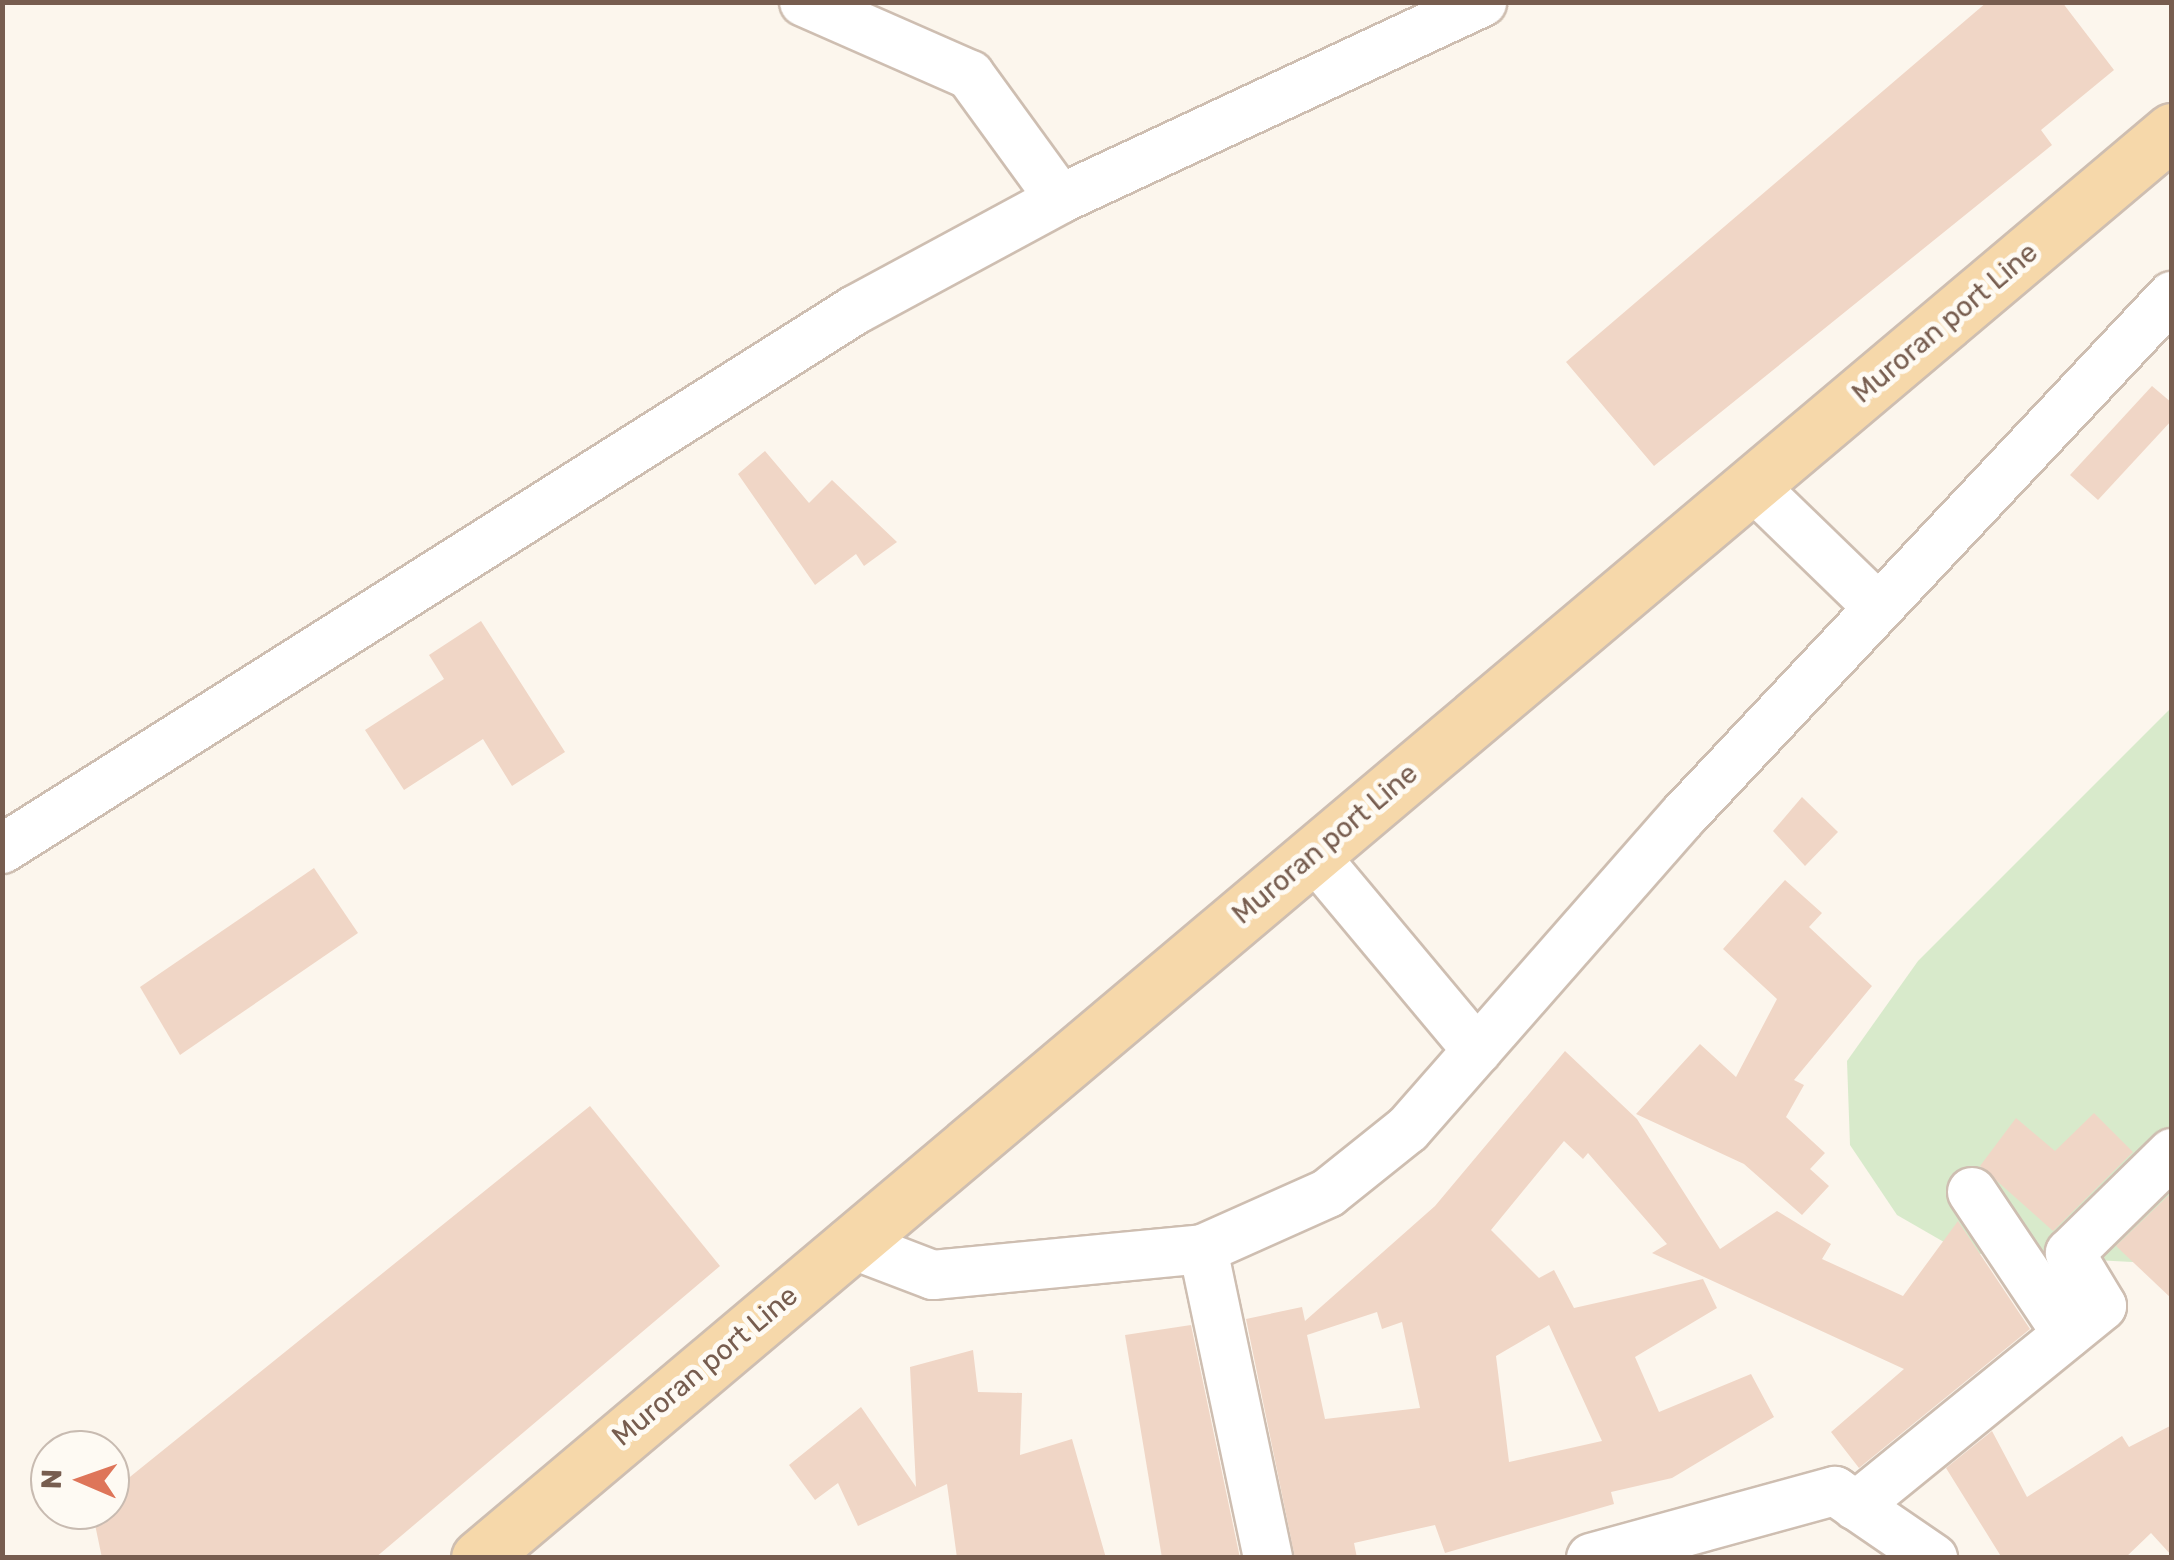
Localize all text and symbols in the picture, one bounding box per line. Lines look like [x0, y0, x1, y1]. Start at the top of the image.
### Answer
street label: Muroran port Line [1845, 236, 2045, 410]
street label: Muroran port Line [1225, 757, 1425, 931]
street label: Muroran port Line [605, 1279, 805, 1453]
north arrow [30, 1430, 130, 1530]
text: N [35, 1468, 68, 1490]

